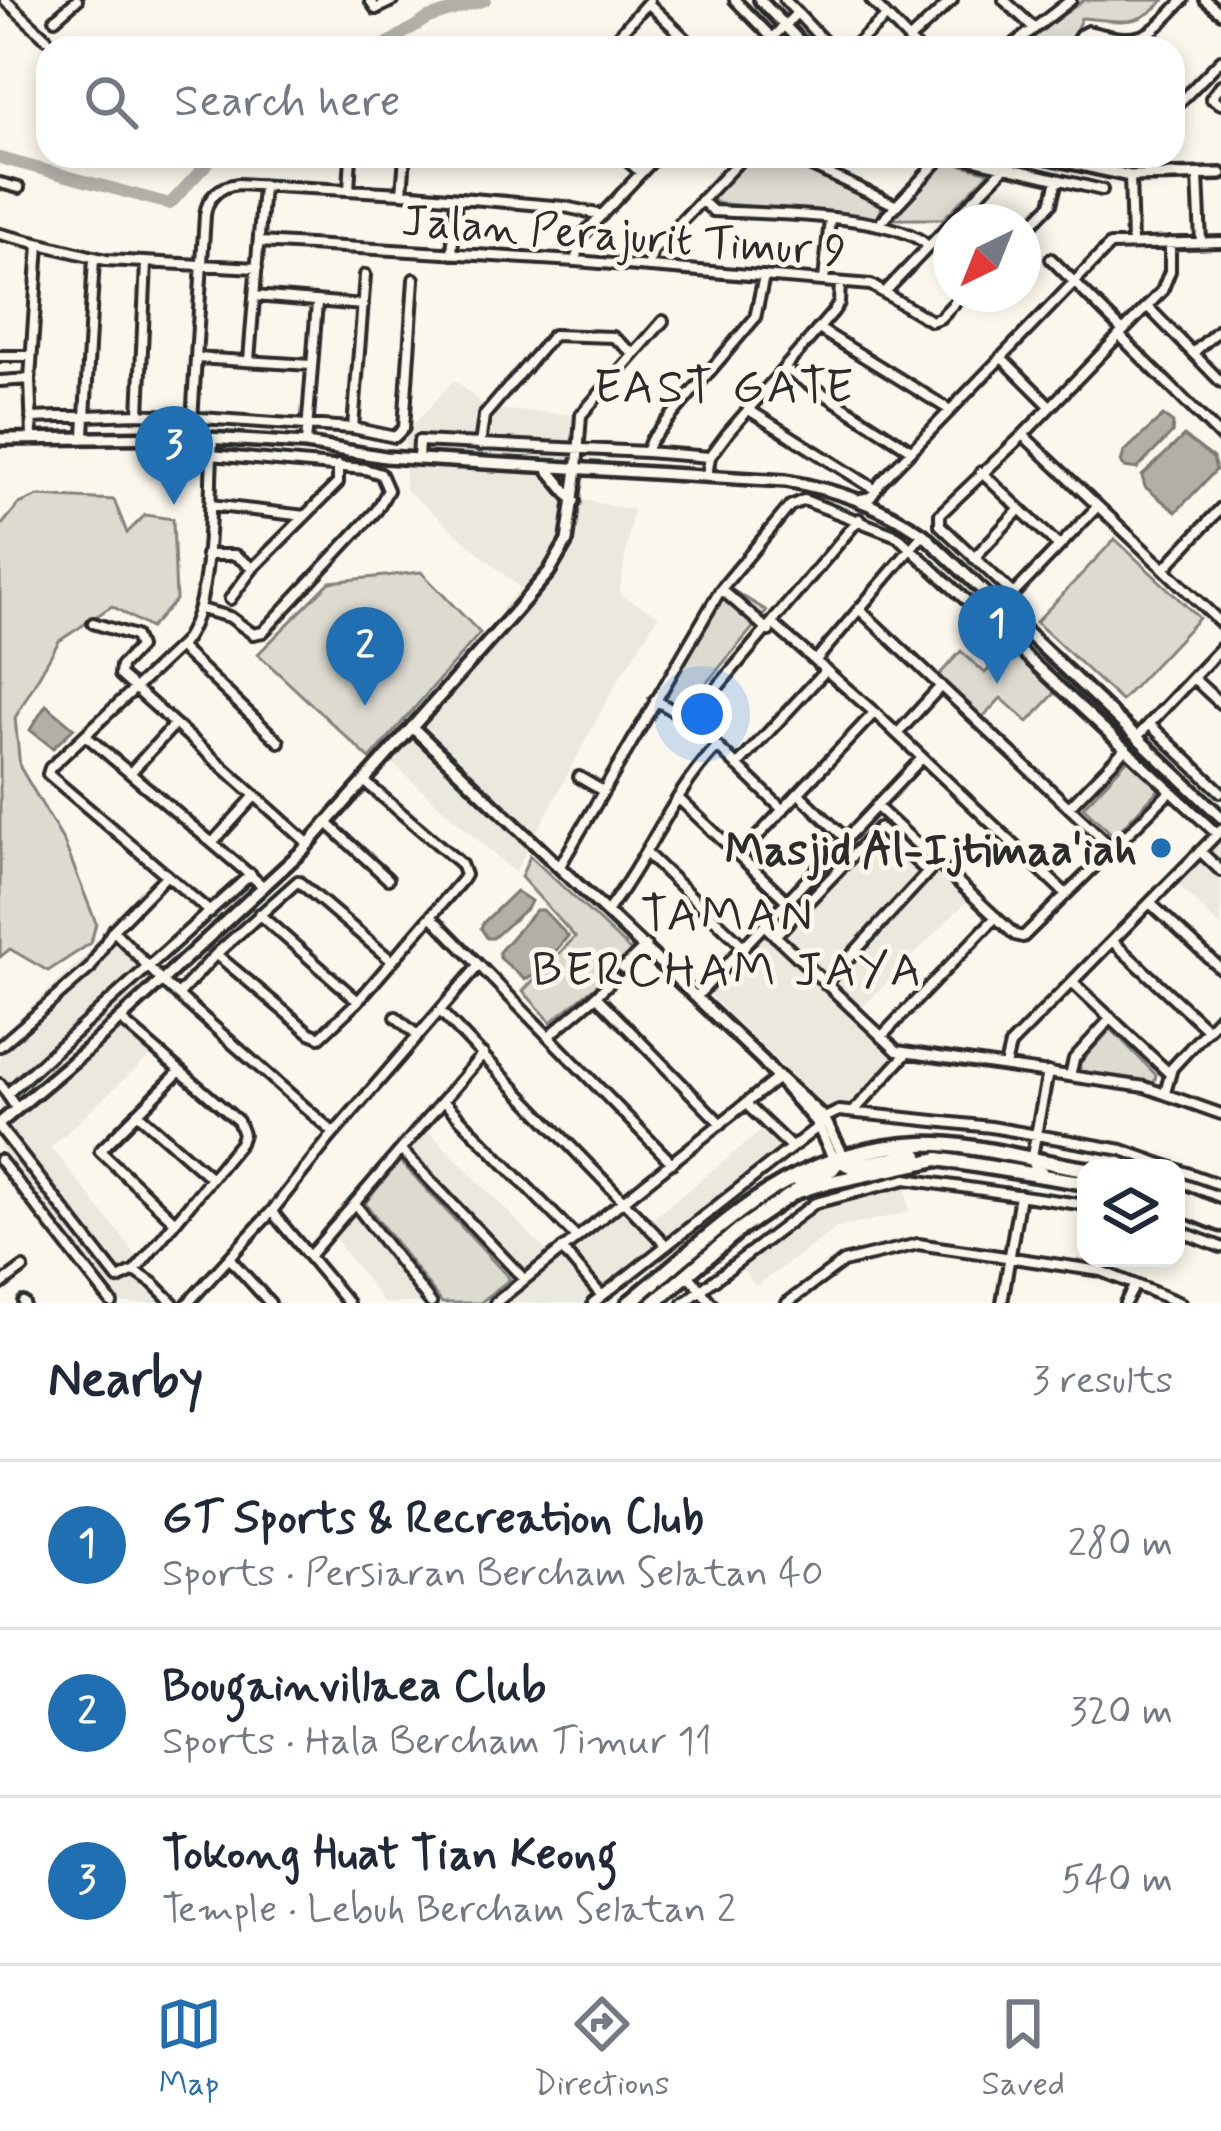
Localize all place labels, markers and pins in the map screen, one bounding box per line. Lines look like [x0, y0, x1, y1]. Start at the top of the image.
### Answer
pin: 3 [135, 406, 213, 505]
pin: 1 [958, 585, 1036, 684]
pin: 2 [326, 607, 404, 706]
place label: Masjid Al-Ijtimaa'iah [725, 822, 1137, 881]
marker: Masjid Al-Ijtimaa'iah [1148, 835, 1174, 861]

